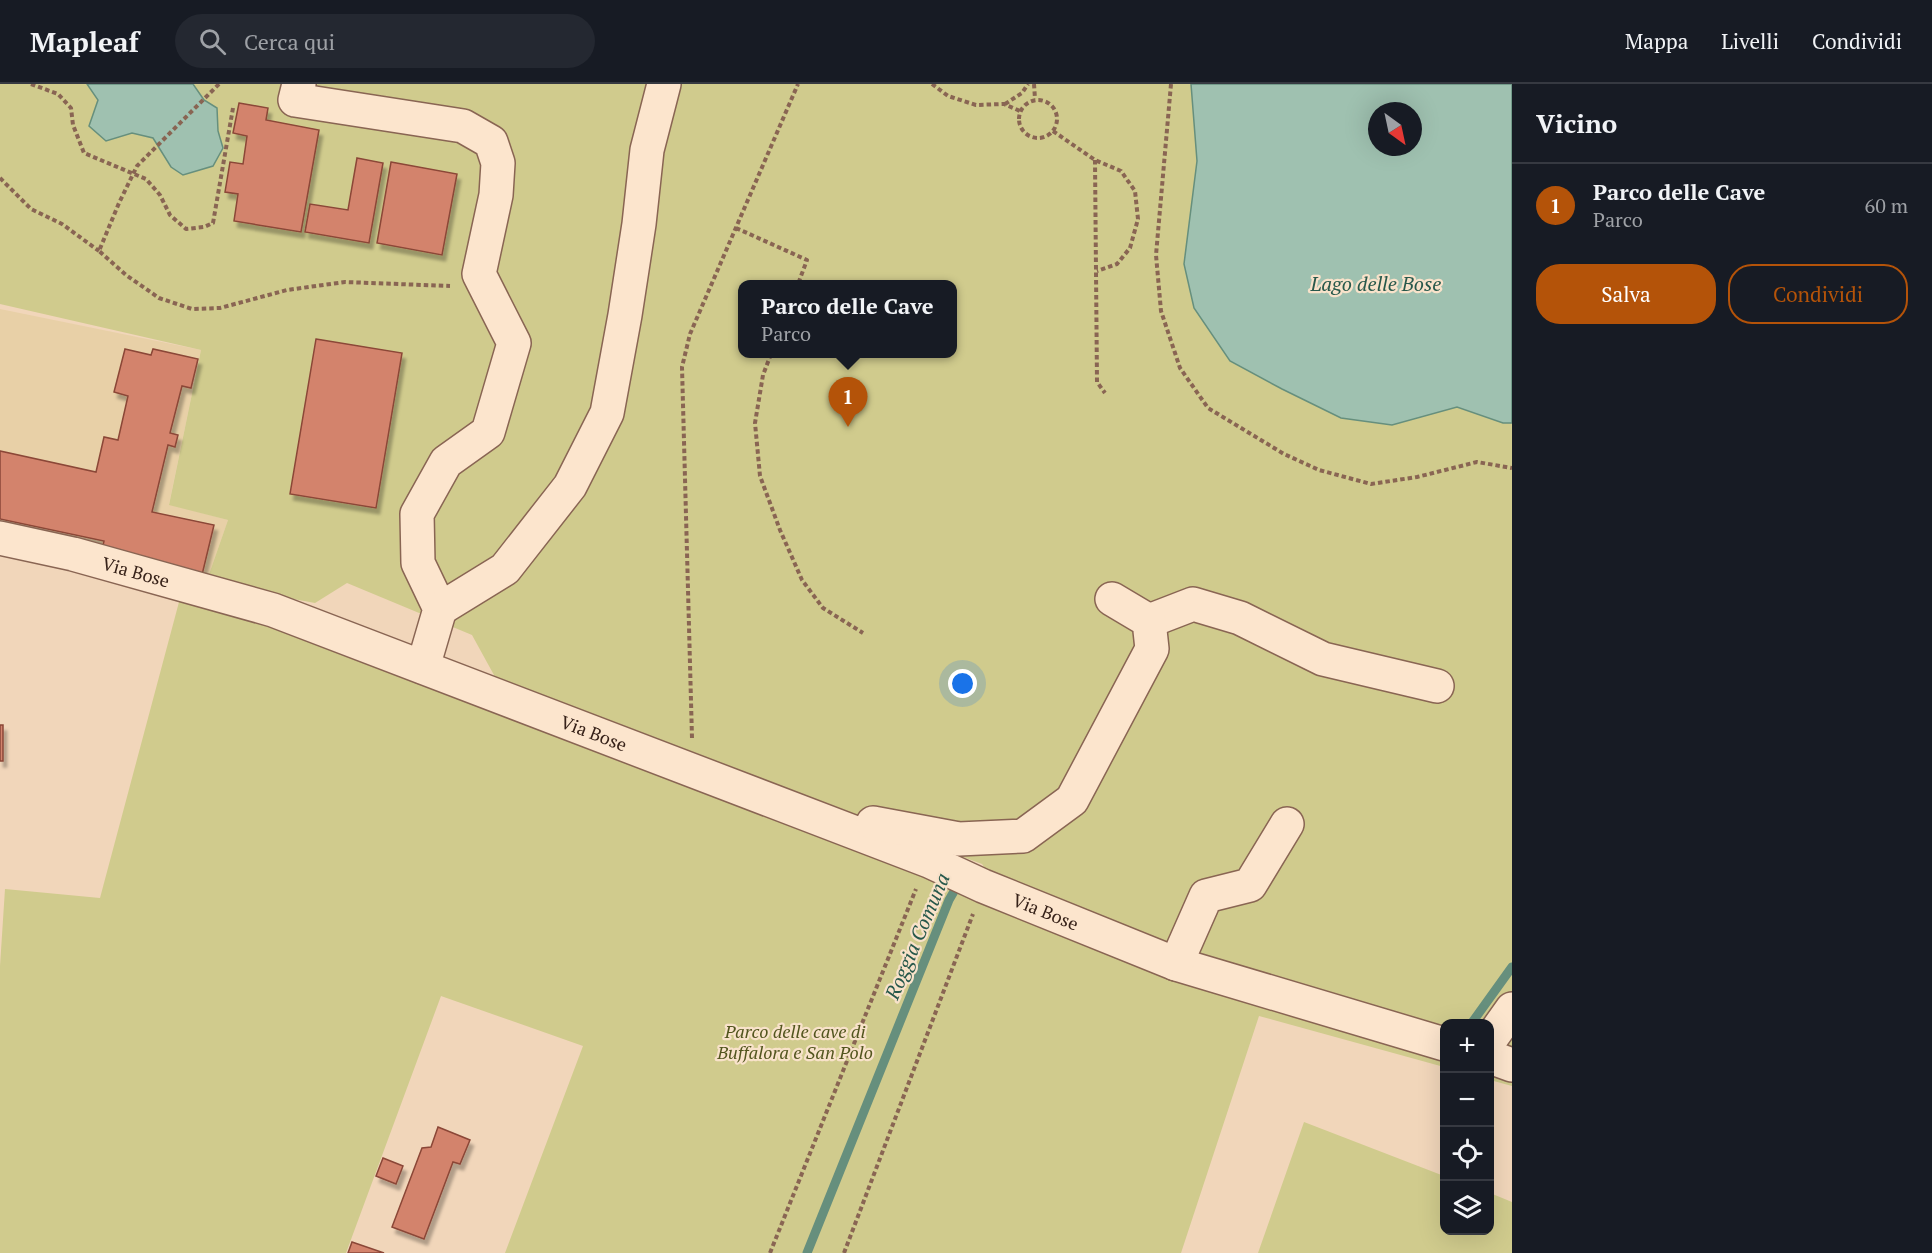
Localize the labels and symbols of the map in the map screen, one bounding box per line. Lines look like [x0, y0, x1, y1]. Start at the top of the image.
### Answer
north arrow [1368, 102, 1422, 156]
water label: Lago delle Bose [1310, 270, 1441, 297]
pin: 1 [828, 378, 868, 427]
street label: Via Bose [99, 551, 172, 592]
your location [948, 669, 977, 698]
street label: Via Bose [557, 709, 630, 756]
water label: Roggia Comuna [878, 869, 956, 1004]
street label: Via Bose [1009, 887, 1082, 935]
park label: Parco delle cave di Buffalora e San Polo [716, 1019, 873, 1064]

